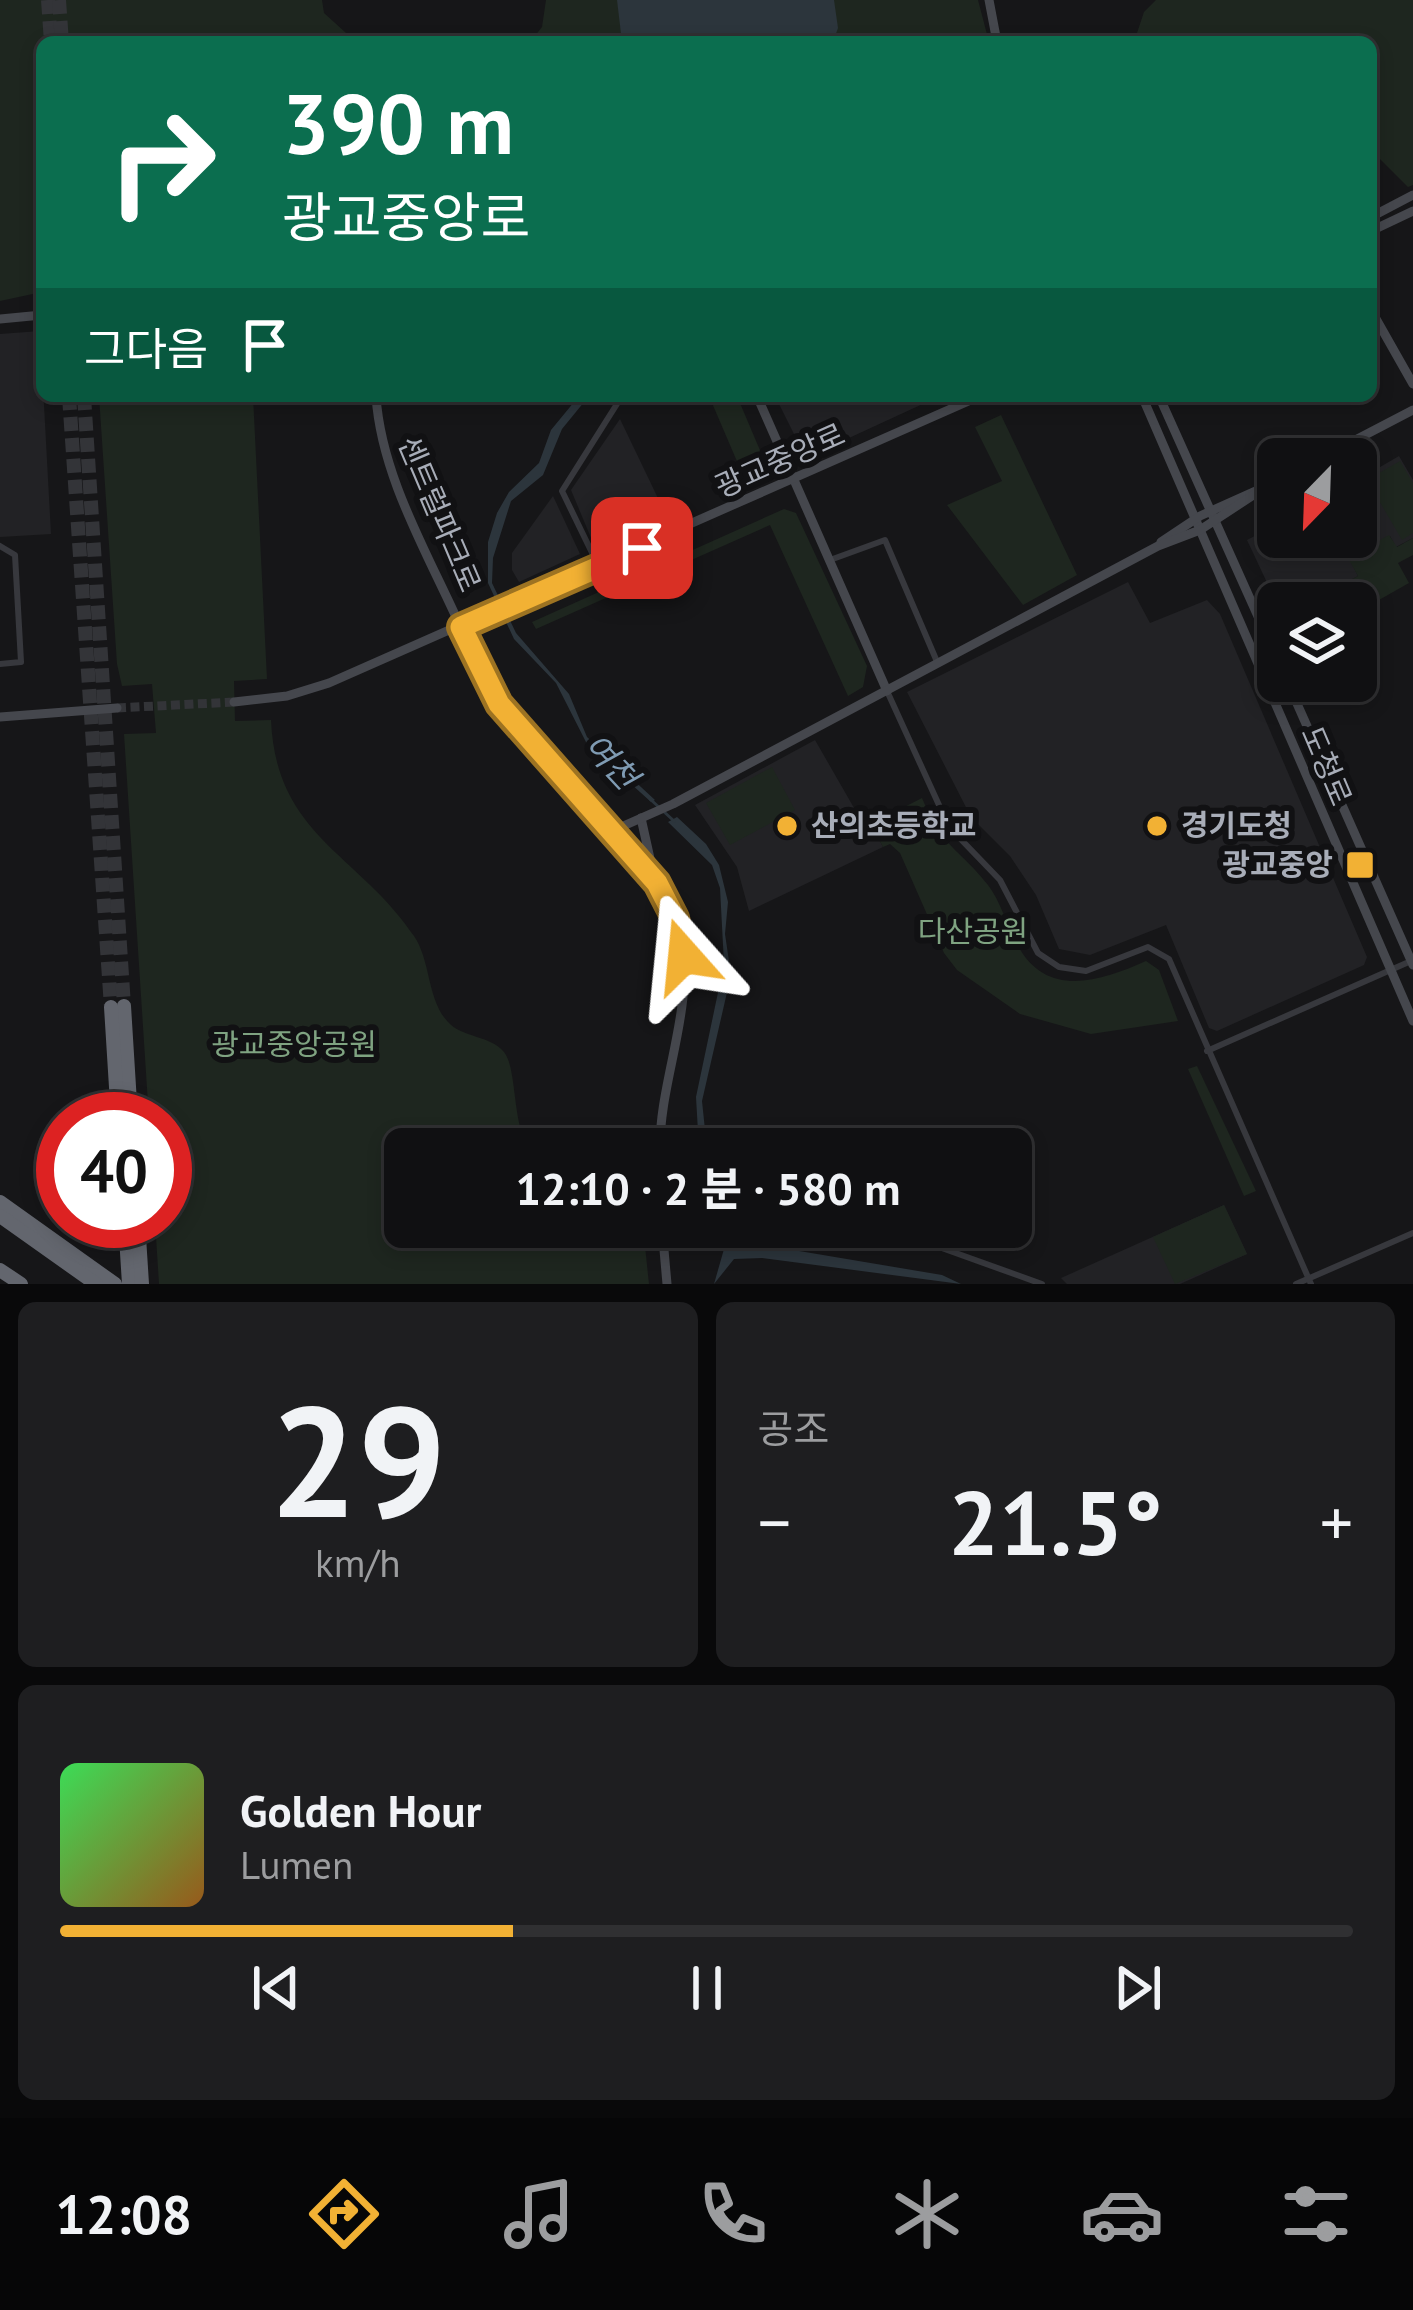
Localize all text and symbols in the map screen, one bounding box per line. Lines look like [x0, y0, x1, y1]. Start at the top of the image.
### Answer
text: 390 m [282, 68, 514, 177]
icon: right [84, 84, 240, 240]
text: 광교중앙로 [282, 182, 530, 252]
icon: arrive [232, 312, 298, 378]
text: 그다음 [84, 319, 208, 377]
street label: 광교중앙로 [708, 414, 850, 506]
street label: 센트럴파크로 [390, 430, 491, 597]
north arrow [1257, 438, 1377, 558]
map controls [1257, 438, 1377, 702]
pin [591, 497, 693, 599]
icon: arrive [609, 515, 675, 581]
button: layers [1257, 582, 1377, 702]
street label: 도청로 [1293, 720, 1362, 811]
water label: 여천 [575, 724, 650, 800]
place label: 산의초등학교 [811, 805, 977, 844]
place label: 경기도청 [1181, 805, 1291, 844]
marker: 산의초등학교 [774, 813, 800, 839]
marker: 경기도청 [1144, 813, 1170, 839]
place label: 광교중앙 [1223, 844, 1333, 883]
marker: 광교중앙 [1344, 849, 1376, 881]
position arrow [621, 893, 747, 1019]
park label: 다산공원 [918, 911, 1028, 950]
park label: 광교중앙공원 [211, 1024, 377, 1063]
speed limit sign: 40 [36, 1092, 192, 1248]
text: 12:10 · 2 분 · 580 m [516, 1159, 900, 1217]
text: 29 [269, 1358, 446, 1560]
text: 공조 [758, 1403, 829, 1454]
text: 21.5° [948, 1463, 1163, 1580]
text: − [758, 1479, 791, 1564]
text: + [1320, 1479, 1353, 1564]
text: km/h [315, 1537, 401, 1588]
text: Golden Hour [240, 1781, 481, 1839]
text: Lumen [240, 1839, 353, 1890]
icon: previous [243, 1955, 309, 2021]
icon: pause [674, 1955, 740, 2021]
icon: next [1105, 1955, 1171, 2021]
icon: directions [302, 2172, 386, 2256]
icon: music [497, 2172, 581, 2256]
icon: phone [691, 2172, 775, 2256]
icon: climate [885, 2172, 969, 2256]
icon: car [1080, 2172, 1164, 2256]
icon: filters [1274, 2172, 1358, 2256]
text: 12:08 [55, 2179, 192, 2249]

